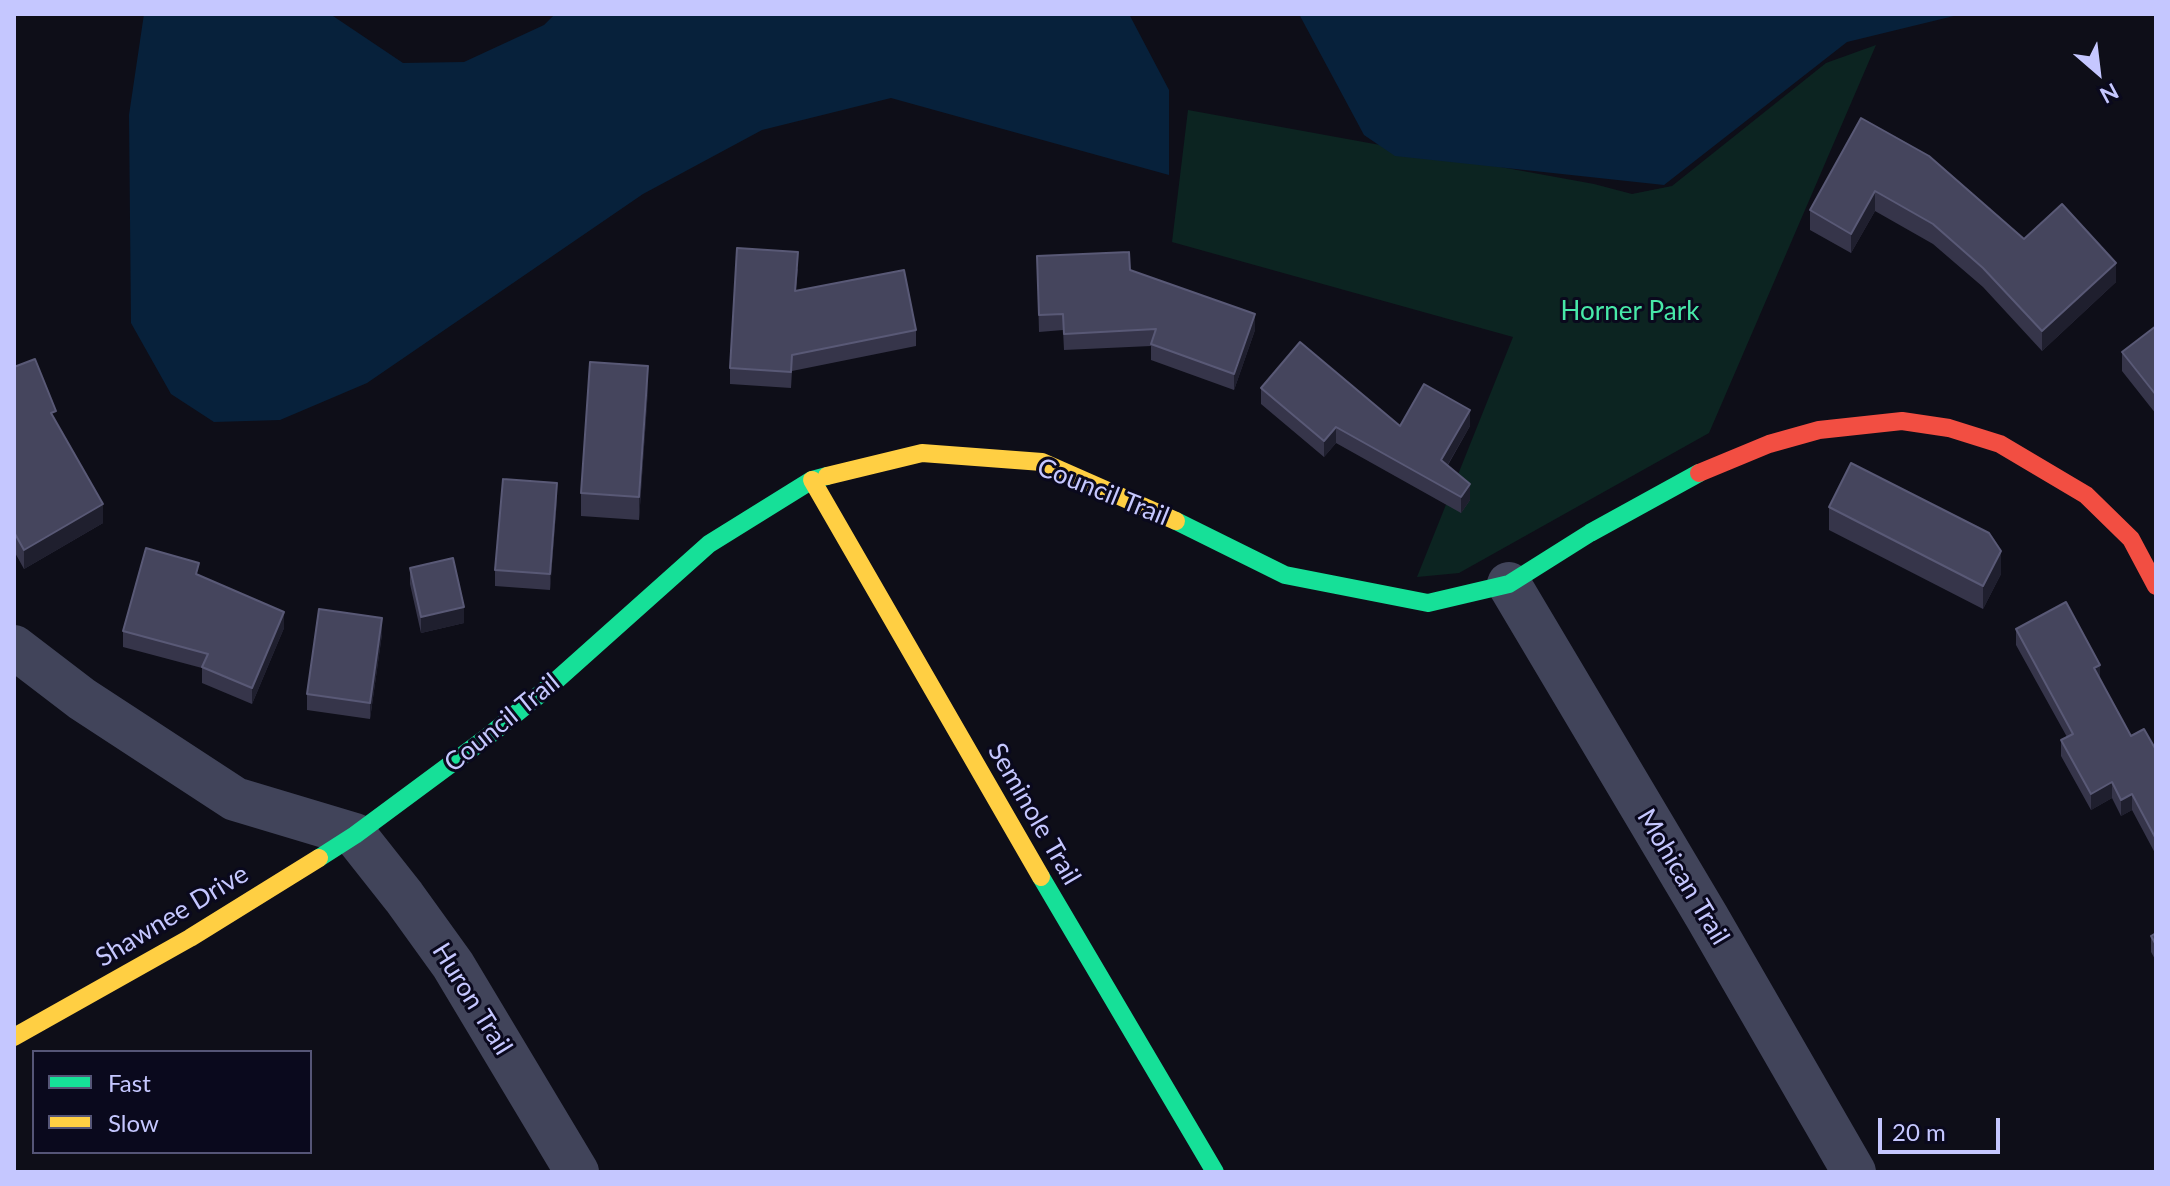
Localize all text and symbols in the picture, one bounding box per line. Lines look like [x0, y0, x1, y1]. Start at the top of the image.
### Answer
north arrow [2058, 32, 2138, 112]
text: N [2096, 78, 2123, 110]
park label: Horner Park [1561, 296, 1699, 328]
street label: Council Trail [1033, 451, 1173, 533]
street label: Council Trail [438, 667, 566, 779]
street label: Seminole Trail [981, 738, 1087, 890]
street label: Mohican Trail [1630, 803, 1736, 951]
street label: Shawnee Drive [90, 858, 254, 974]
street label: Huron Trail [425, 937, 519, 1061]
legend [32, 1050, 312, 1154]
text: Fast [108, 1068, 151, 1097]
scale bar [1882, 1102, 2004, 1152]
text: Slow [108, 1108, 159, 1137]
text: 20 m [1892, 1117, 1946, 1146]

